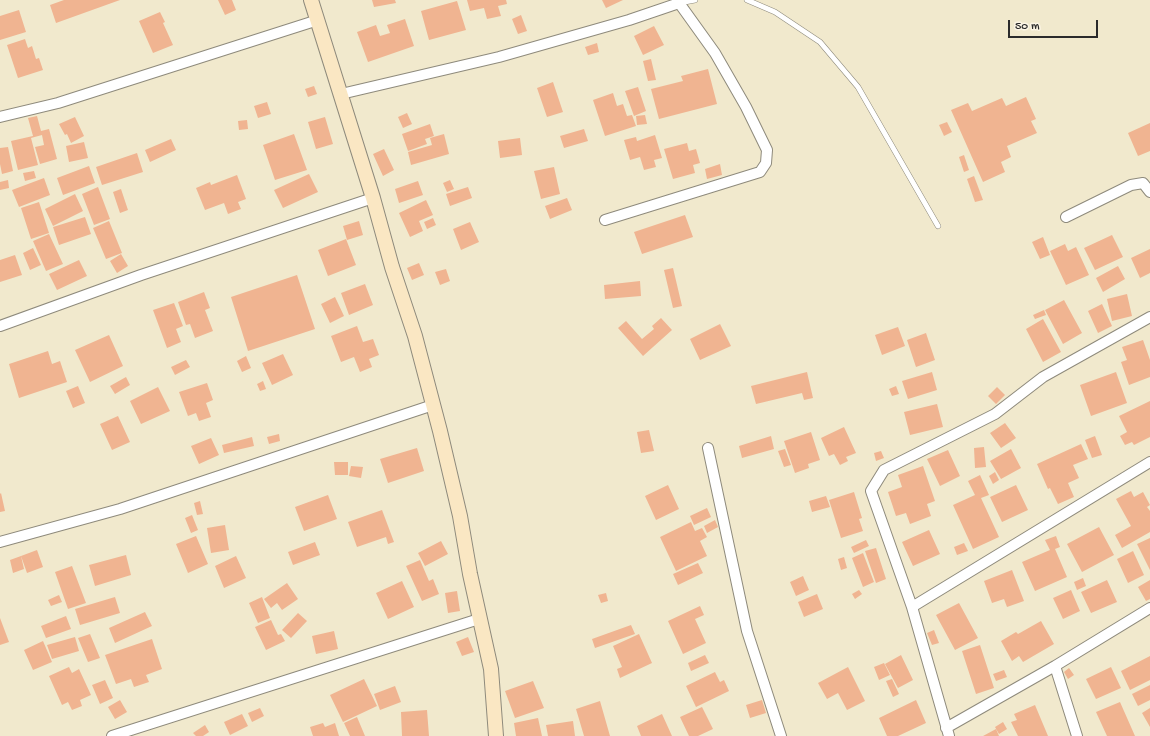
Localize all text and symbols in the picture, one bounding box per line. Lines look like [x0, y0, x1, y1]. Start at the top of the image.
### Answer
scale bar [1010, 12, 1100, 38]
text: 50 m [1015, 20, 1040, 34]

